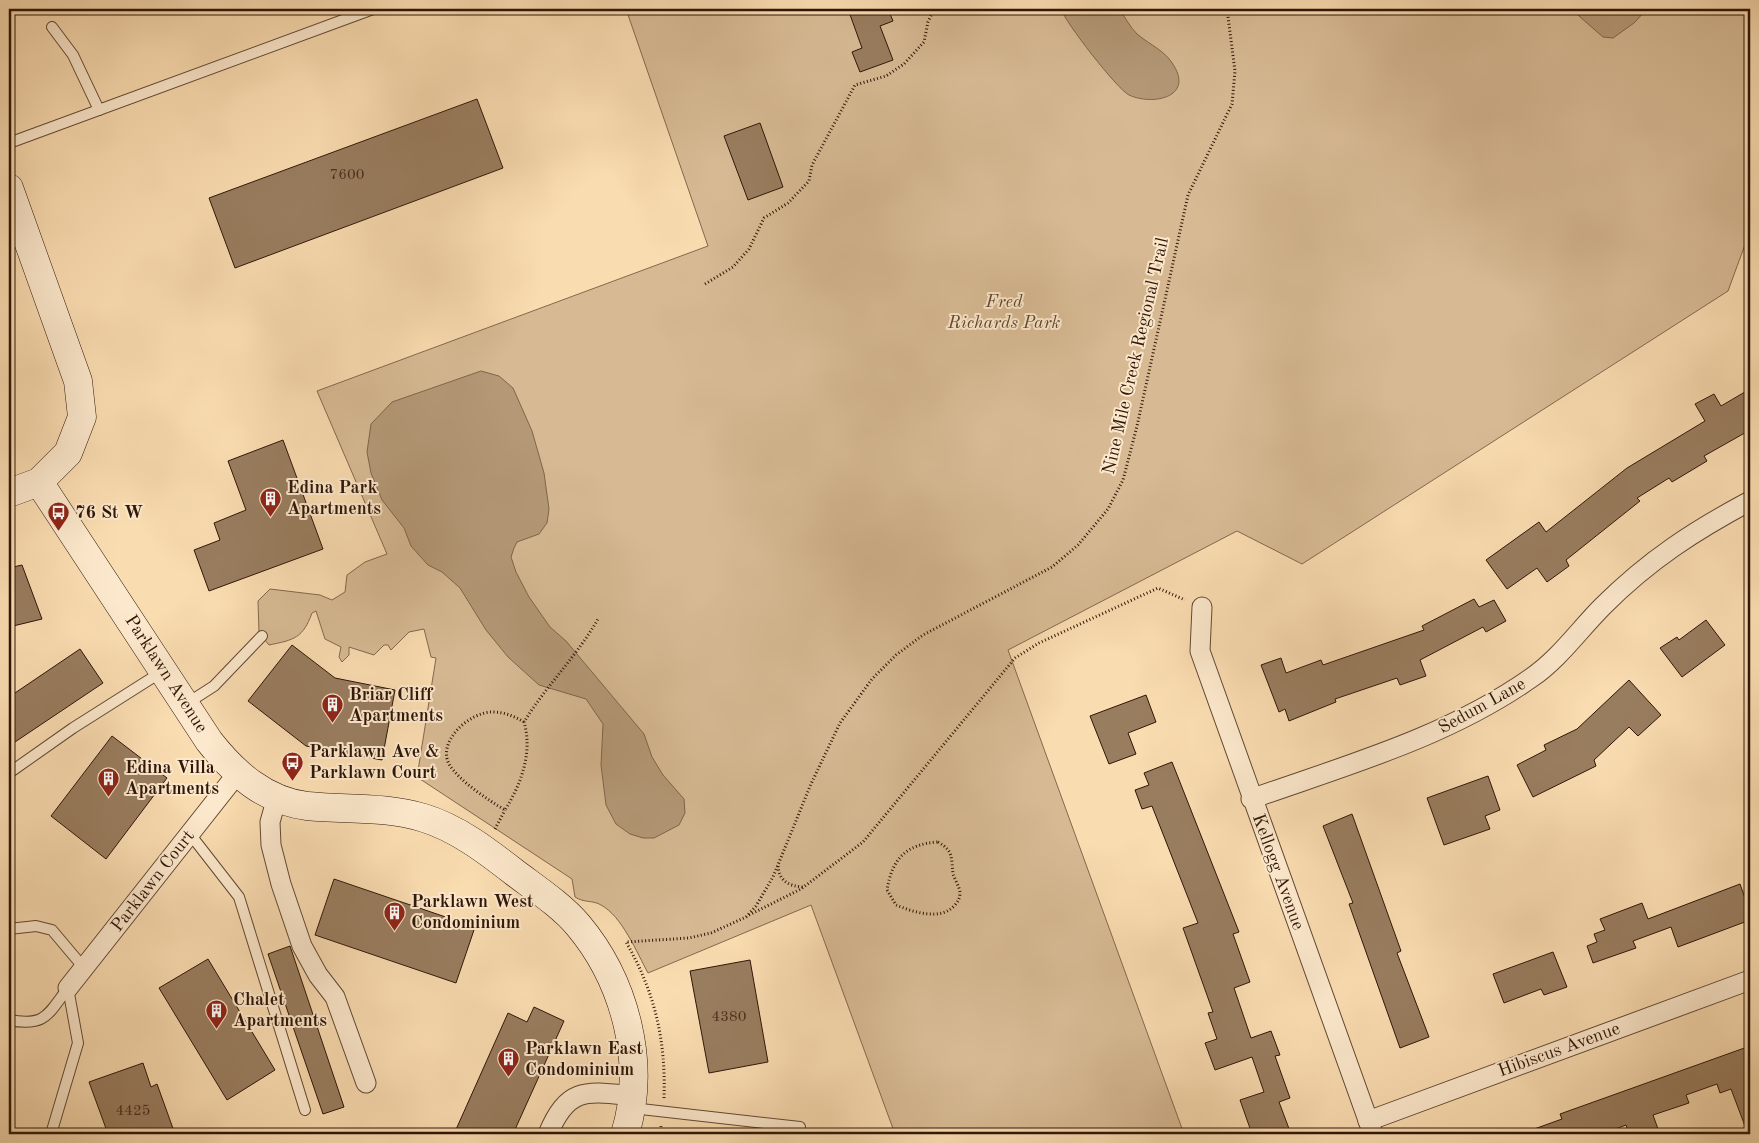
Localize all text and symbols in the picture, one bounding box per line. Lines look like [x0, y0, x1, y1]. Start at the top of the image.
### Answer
house number: 7600 [330, 168, 364, 183]
street label: Nine Mile Creek Regional Trail [1100, 236, 1172, 476]
park label: Fred Richards Park [947, 293, 1060, 332]
place label: Edina Park Apartments [287, 479, 381, 518]
building icon: Edina Park Apartments [259, 486, 283, 517]
bus stop icon: 76 St W [47, 501, 71, 532]
place label: 76 St W [75, 504, 144, 522]
street label: Parklawn Avenue [121, 612, 211, 736]
street label: Sedum Lane [1435, 675, 1529, 737]
place label: Briar Cliff Apartments [349, 686, 443, 725]
building icon: Briar Cliff Apartments [321, 693, 345, 724]
place label: Parklawn Ave & Parklawn Court [309, 743, 439, 782]
bus stop icon: Parklawn Ave & Parklawn Court [281, 750, 305, 781]
place label: Edina Villa Apartments [125, 759, 219, 798]
building icon: Edina Villa Apartments [97, 766, 121, 797]
street label: Kellogg Avenue [1249, 812, 1307, 932]
street label: Parklawn Court [108, 827, 198, 935]
place label: Parklawn West Condominium [411, 893, 534, 932]
building icon: Parklawn West Condominium [383, 900, 407, 931]
place label: Chalet Apartments [233, 991, 327, 1030]
building icon: Chalet Apartments [205, 998, 229, 1029]
house number: 4380 [712, 1010, 746, 1025]
street label: Hibiscus Avenue [1496, 1020, 1622, 1080]
place label: Parklawn East Condominium [525, 1040, 643, 1079]
building icon: Parklawn East Condominium [497, 1047, 521, 1078]
house number: 4425 [116, 1104, 150, 1119]

